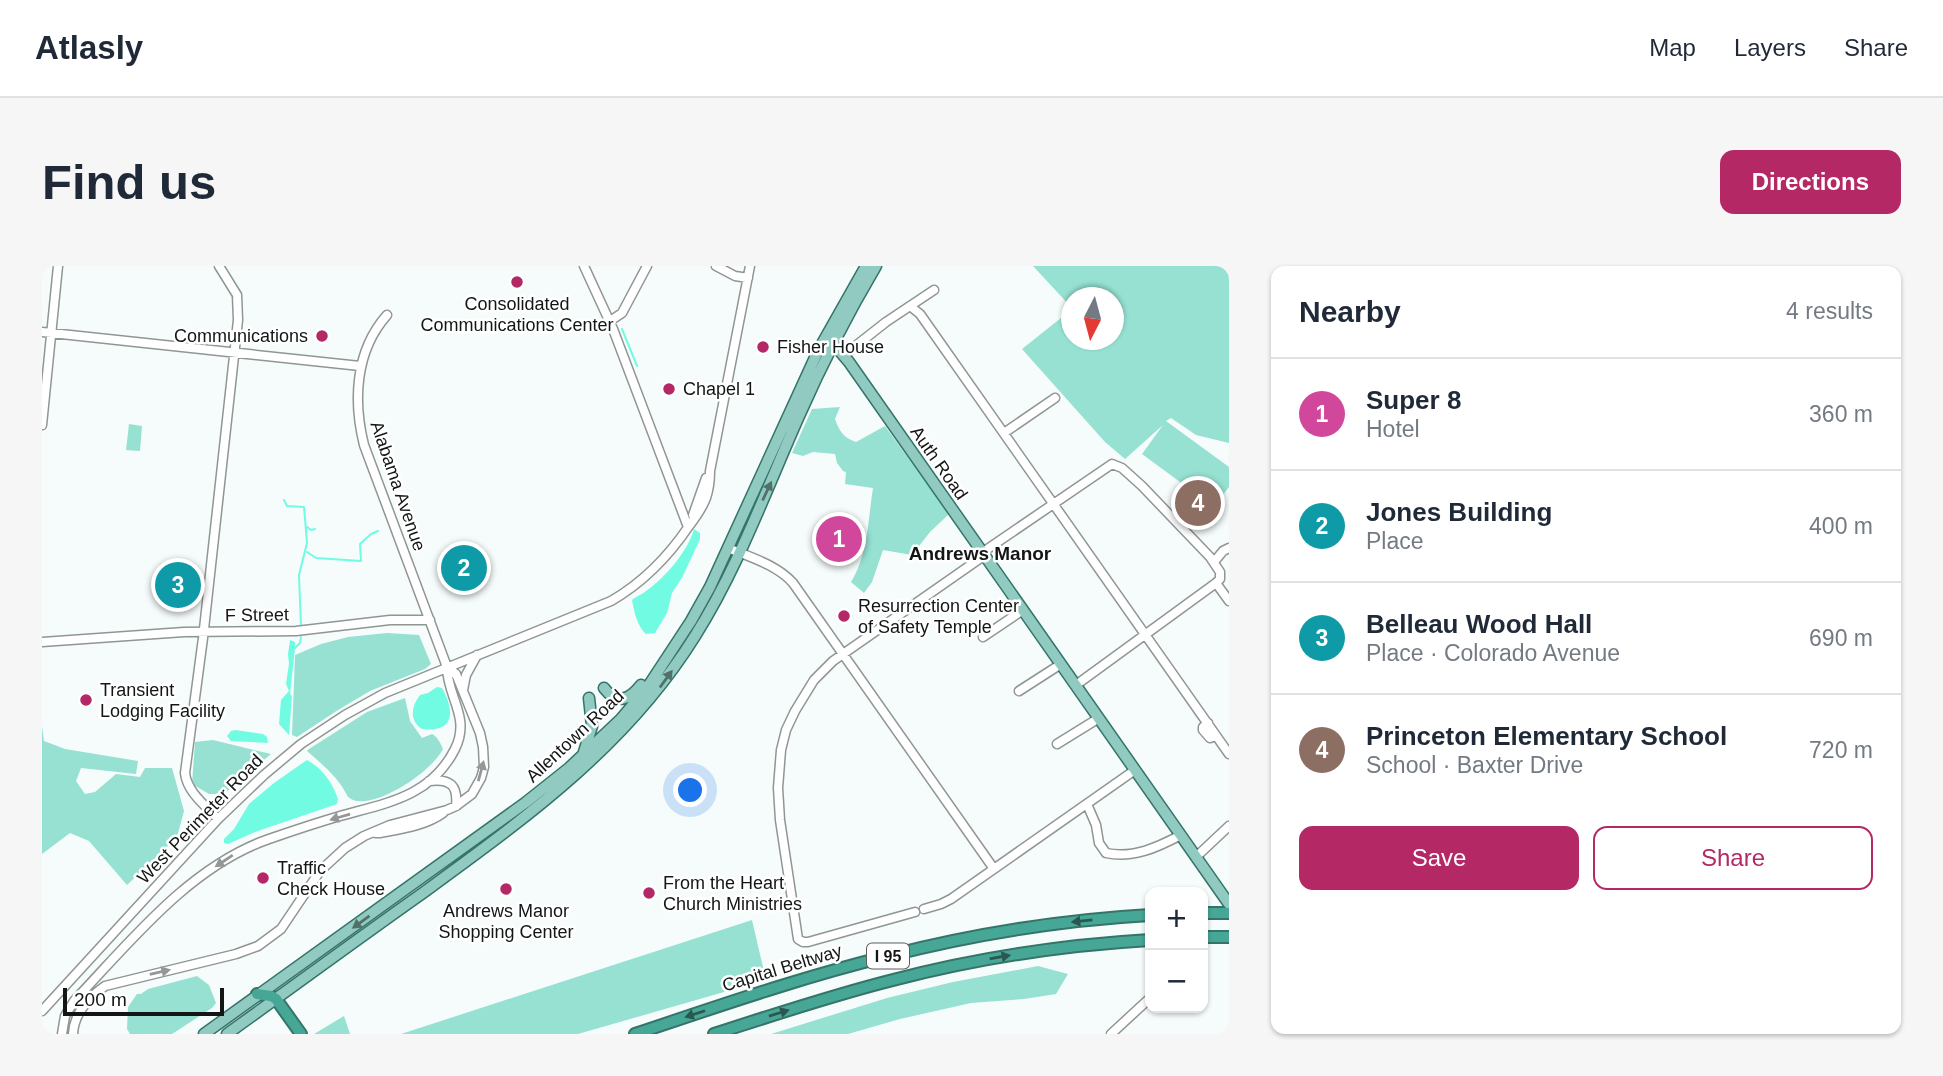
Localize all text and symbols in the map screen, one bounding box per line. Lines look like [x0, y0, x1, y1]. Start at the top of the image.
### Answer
text: Atlasly [35, 29, 143, 66]
text: Map [1649, 34, 1696, 61]
text: Layers [1734, 34, 1806, 61]
text: Share [1844, 34, 1908, 61]
button: Directions [1720, 150, 1901, 214]
text: Find us [42, 155, 216, 209]
marker: Consolidated Communications Center [509, 274, 525, 290]
north arrow [1061, 287, 1124, 350]
place label: Consolidated Communications Center [420, 294, 614, 335]
text: Nearby [1299, 295, 1401, 328]
text: 4 results [1786, 298, 1873, 324]
place label: Communications [174, 326, 308, 346]
marker: Communications [314, 328, 330, 344]
place label: Fisher House [777, 337, 884, 357]
marker: Fisher House [755, 339, 771, 355]
place label: Chapel 1 [683, 379, 755, 399]
marker: Chapel 1 [661, 381, 677, 397]
text: Super 8 [1366, 385, 1461, 415]
text: 1 [1316, 401, 1328, 427]
text: 360 m [1809, 401, 1873, 427]
text: Hotel [1366, 416, 1420, 442]
street label: Alabama Avenue [366, 419, 430, 553]
street label: Auth Road [906, 422, 972, 504]
pin: 4 [1175, 477, 1221, 529]
one-way arrow [762, 480, 773, 501]
text: Jones Building [1366, 497, 1552, 527]
pin: 1 [816, 513, 862, 565]
text: 2 [1316, 513, 1328, 539]
text: 400 m [1809, 513, 1873, 539]
text: Place [1366, 528, 1424, 554]
pin: 2 [441, 542, 487, 594]
district label: Andrews Manor [909, 543, 1052, 564]
pin: 3 [155, 559, 201, 611]
place label: Resurrection Center of Safety Temple [858, 596, 1019, 637]
street label: F Street [225, 604, 289, 626]
marker: Resurrection Center of Safety Temple [836, 608, 852, 624]
text: Belleau Wood Hall [1366, 609, 1592, 639]
text: 3 [1316, 625, 1328, 651]
text: 690 m [1809, 625, 1873, 651]
text: Place · Colorado Avenue [1366, 640, 1620, 666]
one-way arrow [659, 670, 673, 688]
place label: Transient Lodging Facility [100, 680, 225, 721]
street label: Allentown Road [522, 686, 628, 786]
marker: Transient Lodging Facility [78, 692, 94, 708]
text: Princeton Elementary School [1366, 721, 1727, 751]
text: 4 [1316, 737, 1328, 763]
text: 720 m [1809, 737, 1873, 763]
street label: West Perimeter Road [133, 750, 267, 888]
text: School · Baxter Drive [1366, 752, 1583, 778]
one-way arrow [477, 760, 487, 781]
your location [673, 773, 707, 807]
one-way arrow [329, 812, 350, 822]
button: Save [1299, 826, 1579, 890]
button: Share [1593, 826, 1873, 890]
one-way arrow [215, 854, 233, 868]
place label: Traffic Check House [277, 858, 385, 899]
marker: Traffic Check House [255, 870, 271, 886]
place label: From the Heart Church Ministries [663, 873, 802, 914]
marker: Andrews Manor Shopping Center [498, 881, 514, 897]
marker: From the Heart Church Ministries [641, 885, 657, 901]
map controls [1145, 887, 1208, 1013]
button: + [1145, 887, 1208, 950]
place label: Andrews Manor Shopping Center [438, 901, 574, 942]
one-way arrow [352, 915, 370, 929]
one-way arrow [1071, 915, 1093, 926]
street label: Capital Beltway [720, 940, 844, 996]
road number: I 95 [867, 944, 909, 968]
button: − [1145, 950, 1208, 1013]
one-way arrow [989, 951, 1011, 962]
one-way arrow [149, 966, 171, 977]
scale bar [63, 985, 224, 1017]
text: 200 m [74, 989, 127, 1010]
one-way arrow [769, 1007, 790, 1018]
one-way arrow [685, 1009, 706, 1020]

